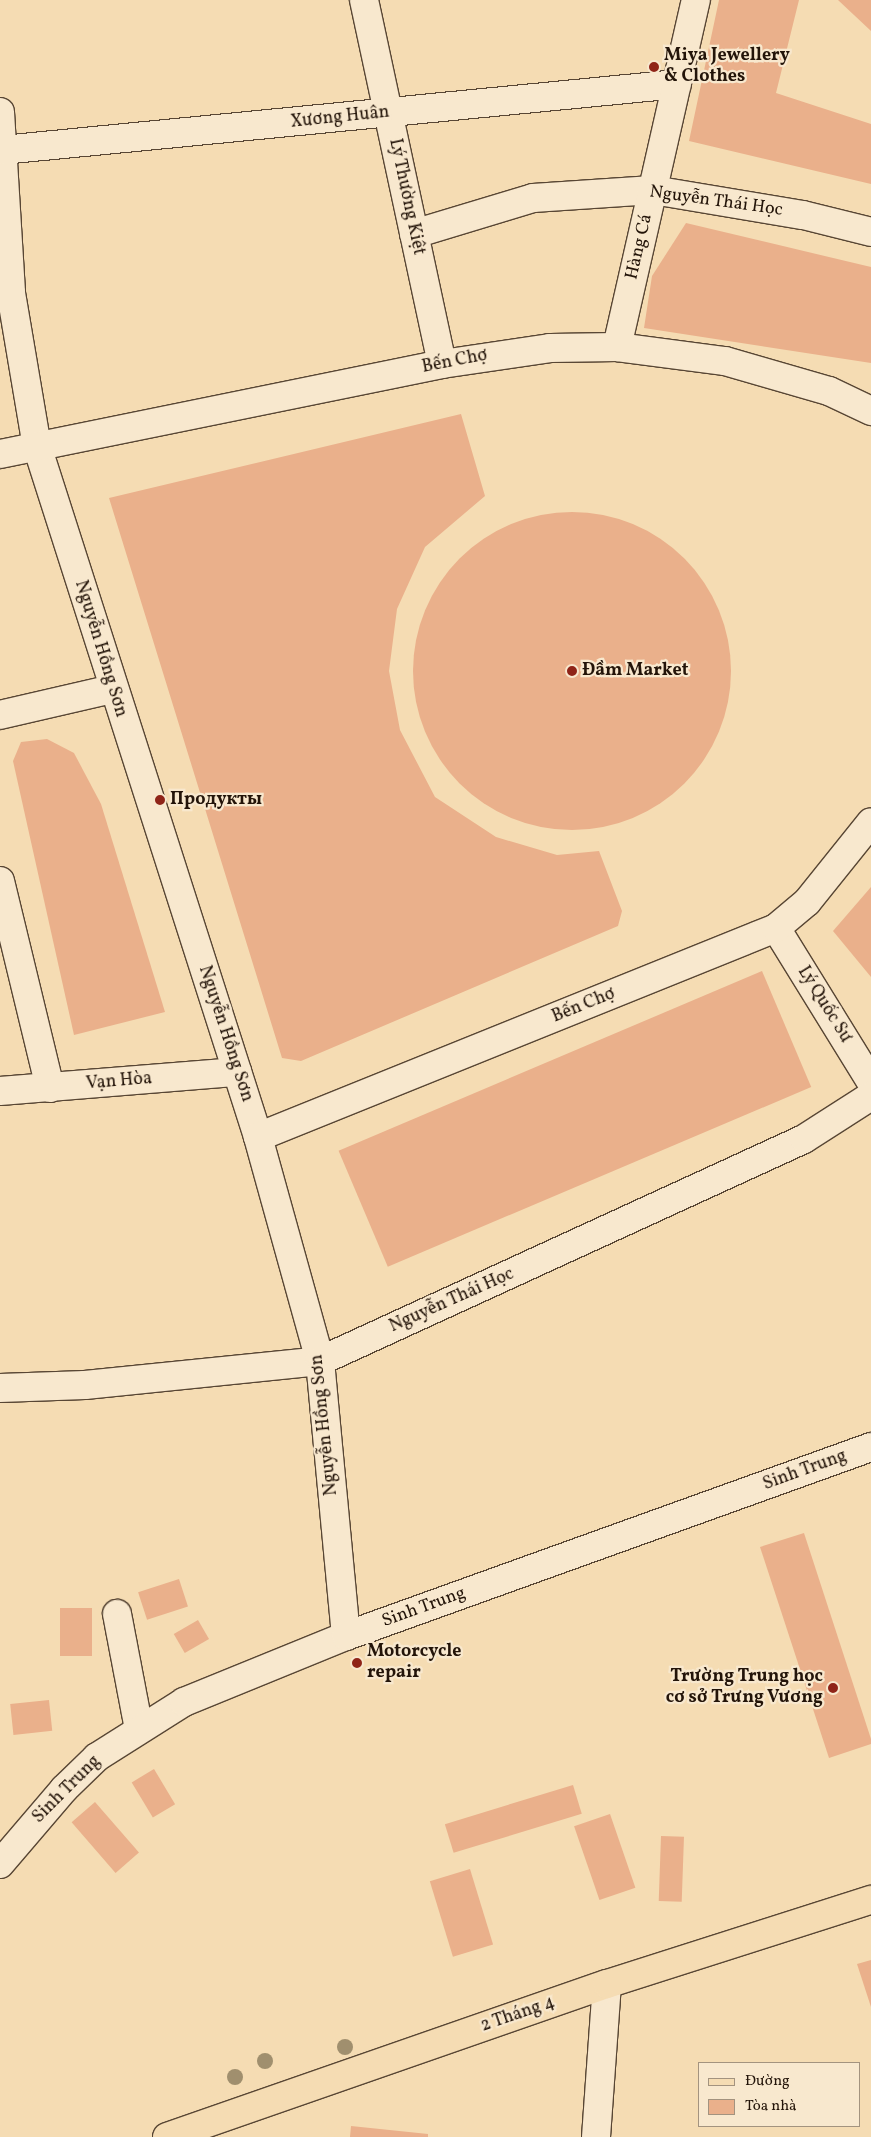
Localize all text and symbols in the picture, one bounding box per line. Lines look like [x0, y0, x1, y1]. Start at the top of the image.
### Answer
place label: Miya Jewellery & Clothes [664, 46, 790, 88]
marker: Miya Jewellery & Clothes [648, 61, 660, 73]
street label: Xương Huân [290, 102, 390, 134]
street label: Lý Thường Kiệt [383, 136, 429, 258]
street label: Nguyễn Thái Học [648, 182, 784, 222]
street label: Hàng Cá [622, 212, 658, 282]
street label: Bến Chợ [420, 345, 490, 379]
street label: Nguyễn Hồng Sơn [69, 578, 131, 720]
place label: Đầm Market [582, 660, 688, 682]
marker: Đầm Market [566, 665, 578, 677]
place label: Продукты [170, 789, 262, 811]
marker: Продукты [154, 794, 166, 806]
street label: Lý Quốc Sư [792, 962, 856, 1048]
street label: Nguyễn Hồng Sơn [193, 963, 257, 1105]
street label: Bến Chợ [549, 983, 619, 1029]
street label: Vạn Hòa [85, 1068, 153, 1096]
street label: Nguyễn Thái Học [386, 1264, 518, 1338]
street label: Nguyễn Hồng Sơn [307, 1353, 343, 1497]
street label: Sinh Trung [760, 1446, 850, 1496]
street label: Sinh Trung [379, 1583, 469, 1633]
place label: Motorcycle repair [367, 1642, 462, 1685]
marker: Motorcycle repair [351, 1657, 363, 1669]
place label: Trường Trung học cơ sở Trưng Vương [665, 1667, 823, 1710]
marker: Trường Trung học cơ sở Trưng Vương [827, 1682, 839, 1694]
street label: Sinh Trung [28, 1751, 106, 1829]
street label: 2 Tháng 4 [478, 1992, 558, 2038]
legend [698, 2062, 861, 2127]
text: Đường [745, 2071, 790, 2092]
text: Tòa nhà [745, 2096, 797, 2117]

